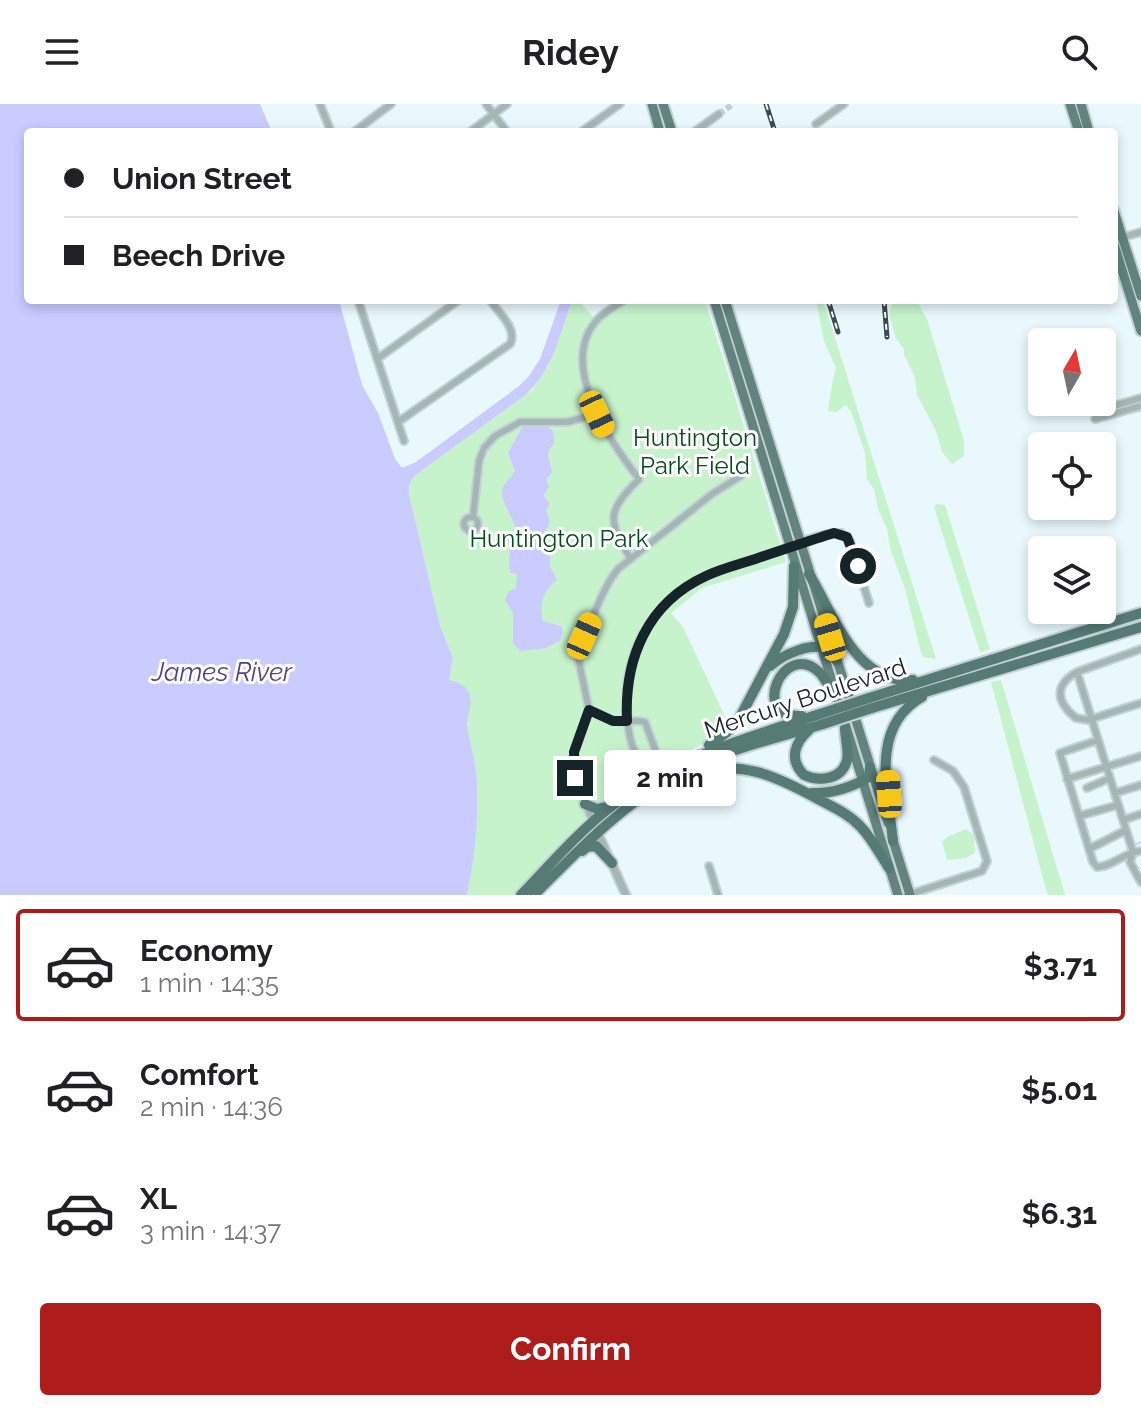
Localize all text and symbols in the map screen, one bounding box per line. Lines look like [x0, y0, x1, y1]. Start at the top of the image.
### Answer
icon: menu [40, 30, 84, 74]
icon: search [1057, 30, 1101, 74]
text: Ridey [522, 31, 619, 73]
text: Union Street [112, 161, 292, 196]
text: Beech Drive [112, 238, 285, 273]
north arrow [1028, 328, 1116, 416]
map controls [1028, 328, 1116, 624]
car [576, 387, 618, 441]
park label: Huntington Park Field [633, 423, 757, 480]
button: locate [1028, 432, 1116, 520]
park label: Huntington Park [469, 524, 649, 553]
button: layers [1028, 536, 1116, 624]
route start [840, 548, 876, 584]
car [563, 609, 605, 663]
car [812, 611, 848, 663]
street label: Mercury Boulevard [700, 652, 910, 744]
water label: James River [151, 657, 293, 687]
callout: 2 min [603, 750, 735, 806]
route end [557, 760, 593, 796]
text: 2 min [636, 763, 704, 793]
car [875, 769, 903, 819]
icon: car [44, 929, 116, 1001]
text: Economy [140, 933, 273, 968]
text: $3.71 [1024, 948, 1097, 983]
text: 1 min · 14:35 [140, 968, 279, 998]
icon: car [44, 1053, 116, 1125]
text: Comfort [140, 1057, 259, 1092]
text: $5.01 [1021, 1072, 1097, 1107]
text: 2 min · 14:36 [140, 1092, 283, 1122]
icon: car [44, 1177, 116, 1249]
text: XL [140, 1181, 177, 1216]
text: $6.31 [1021, 1196, 1097, 1231]
text: 3 min · 14:37 [140, 1216, 281, 1246]
button: Confirm [40, 1303, 1101, 1395]

